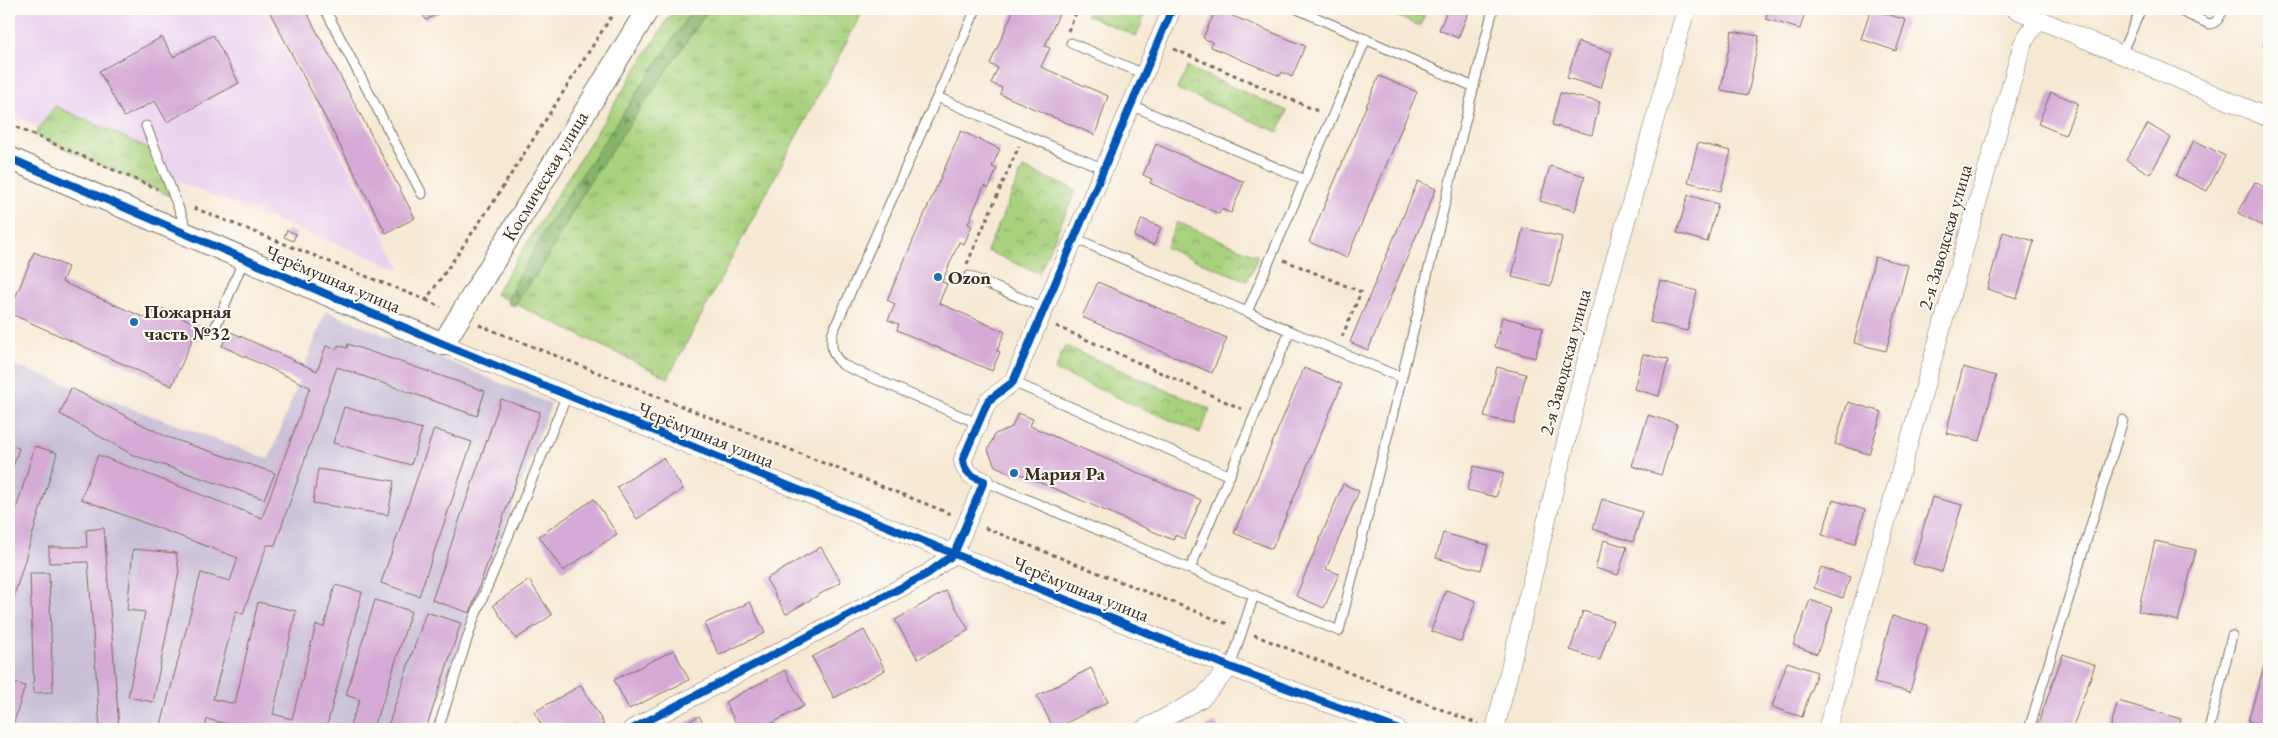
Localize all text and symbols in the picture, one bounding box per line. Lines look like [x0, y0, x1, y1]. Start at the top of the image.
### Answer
street label: Космическая улица [496, 106, 594, 246]
street label: 2-я Заводская улица [1912, 161, 1978, 313]
street label: Черёмушная улица [261, 239, 405, 319]
place label: Ozon [948, 265, 991, 290]
marker: Ozon [932, 271, 944, 283]
street label: 2-я Заводская улица [1534, 286, 1597, 438]
place label: Пожарная часть №32 [144, 299, 231, 346]
marker: Пожарная часть №32 [128, 316, 140, 328]
street label: Черёмушная улица [634, 396, 778, 474]
place label: Мария Ра [1024, 461, 1106, 486]
marker: Мария Ра [1008, 467, 1020, 479]
street label: Черёмушная улица [1009, 550, 1153, 628]

